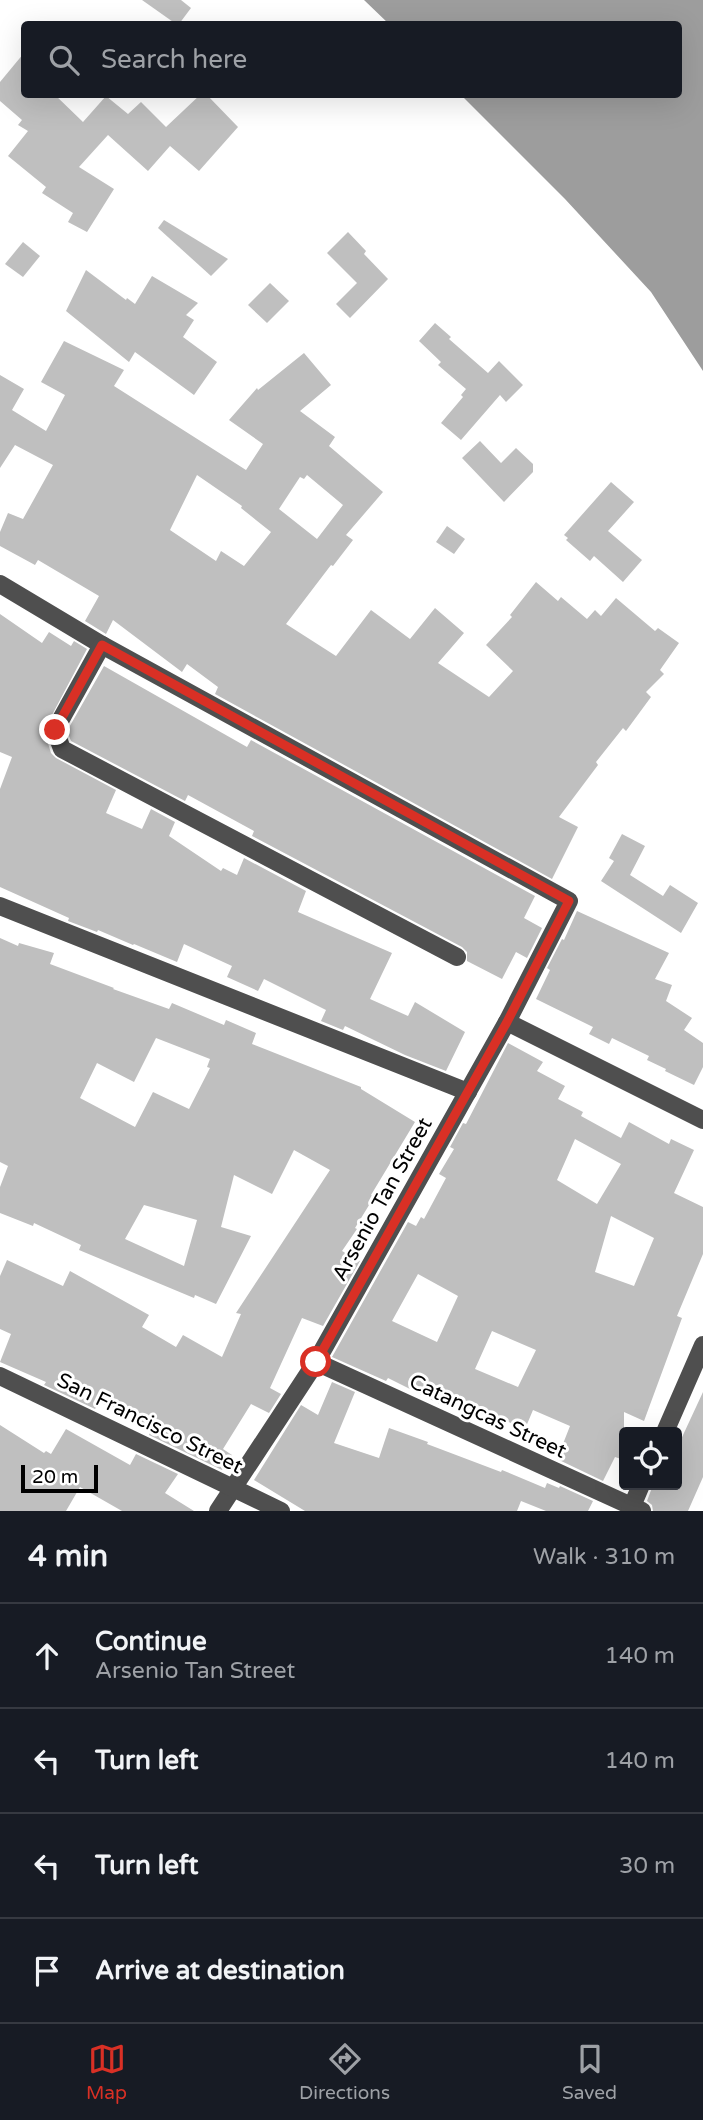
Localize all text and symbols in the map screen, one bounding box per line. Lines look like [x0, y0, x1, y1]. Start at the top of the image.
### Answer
search box [21, 21, 682, 98]
icon: search [45, 41, 83, 79]
text: Search here [101, 44, 247, 75]
route end [39, 714, 70, 745]
street label: Arsenio Tan Street [327, 1113, 438, 1285]
route start [300, 1346, 331, 1377]
street label: San Francisco Street [53, 1368, 247, 1479]
street label: Catangcas Street [405, 1369, 570, 1464]
map controls [619, 1427, 682, 1490]
button: locate [619, 1427, 682, 1490]
scale bar [21, 1462, 98, 1494]
text: 20 m [32, 1466, 78, 1488]
text: 4 min [28, 1538, 108, 1575]
text: Walk · 310 m [533, 1543, 675, 1571]
text: Continue [95, 1626, 207, 1657]
icon: ahead [28, 1637, 66, 1675]
text: 140 m [605, 1642, 675, 1670]
text: Arsenio Tan Street [95, 1657, 295, 1685]
icon: left [28, 1742, 66, 1780]
text: Turn left [95, 1745, 198, 1776]
text: 140 m [605, 1747, 675, 1775]
icon: left [28, 1847, 66, 1885]
text: Turn left [95, 1850, 198, 1881]
text: 30 m [619, 1852, 675, 1880]
icon: arrive [28, 1952, 66, 1990]
text: Arrive at destination [95, 1955, 345, 1986]
tab: Map [86, 2040, 127, 2104]
tab: Directions [299, 2040, 390, 2104]
tab: Saved [562, 2040, 617, 2104]

